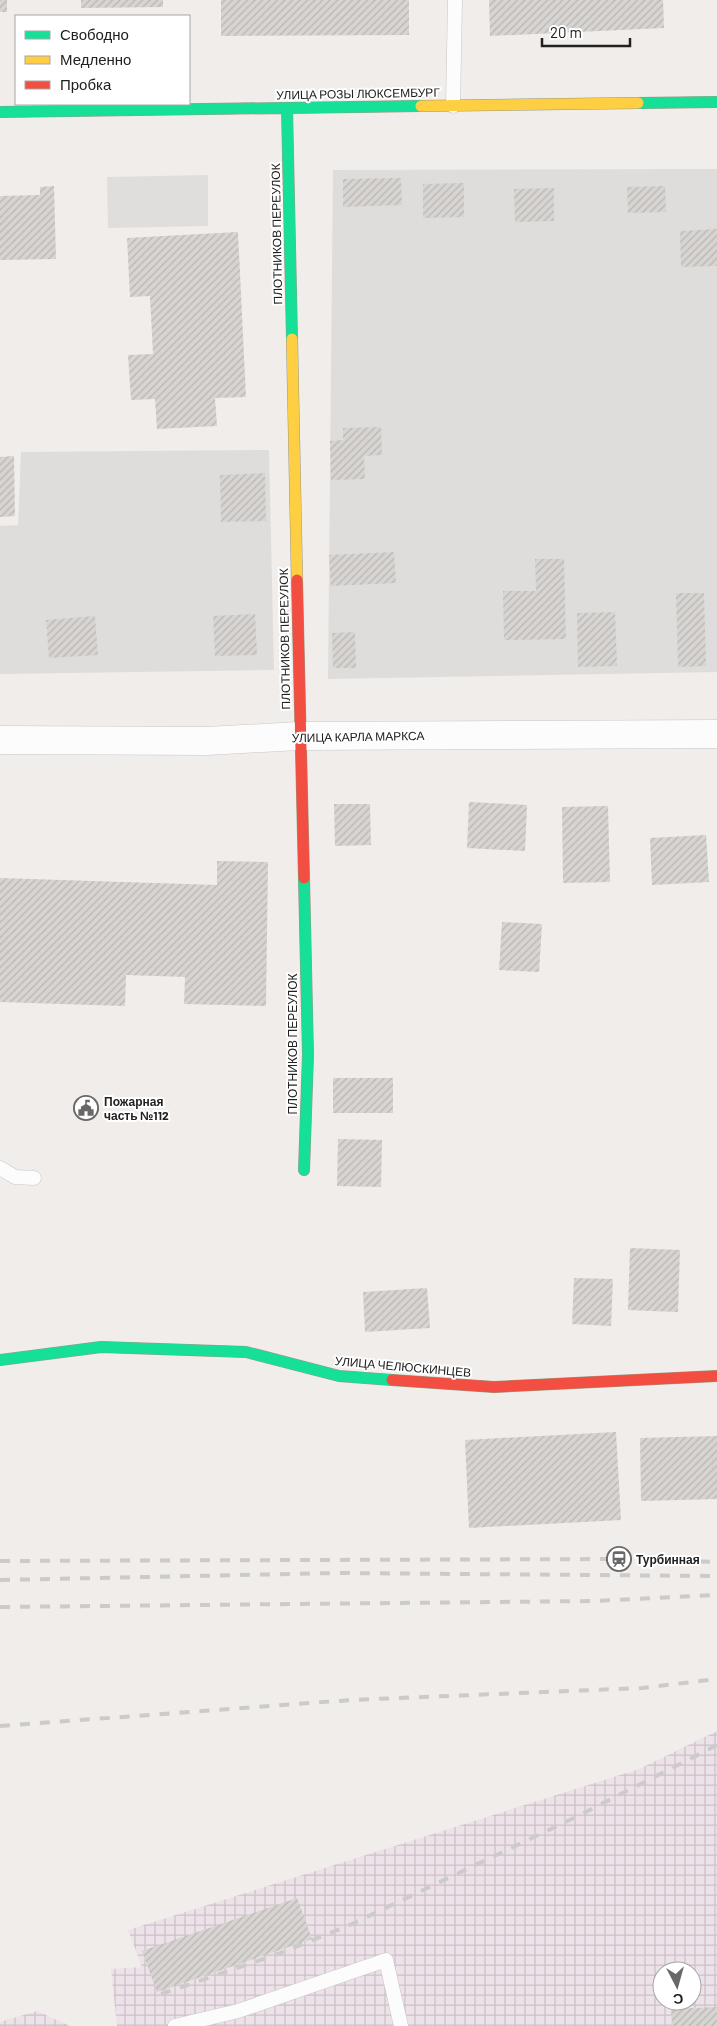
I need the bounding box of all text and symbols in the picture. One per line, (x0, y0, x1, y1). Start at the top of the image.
legend (15, 15, 190, 105)
scale bar (542, 15, 630, 47)
text: 20 m (550, 23, 582, 41)
text: Свободно (60, 25, 129, 43)
text: Медленно (60, 50, 131, 68)
text: Пробка (60, 75, 112, 93)
street label: УЛИЦА РОЗЫ ЛЮКСЕМБУРГ (276, 85, 440, 102)
street label: ПЛОТНИКОВ ПЕРЕУЛОК (268, 163, 284, 305)
street label: ПЛОТНИКОВ ПЕРЕУЛОК (276, 568, 292, 710)
street label: УЛИЦА КАРЛА МАРКСА (291, 728, 425, 745)
street label: ПЛОТНИКОВ ПЕРЕУЛОК (285, 973, 299, 1115)
place label: Пожарная часть №112 (104, 1094, 169, 1122)
public building icon: Пожарная часть №112 (73, 1095, 99, 1121)
street label: УЛИЦА ЧЕЛЮСКИНЦЕВ (334, 1353, 472, 1380)
station icon: Турбинная (606, 1546, 632, 1572)
place label: Турбинная (636, 1552, 700, 1567)
north arrow (652, 1961, 702, 2011)
text: С (672, 1990, 684, 2008)

